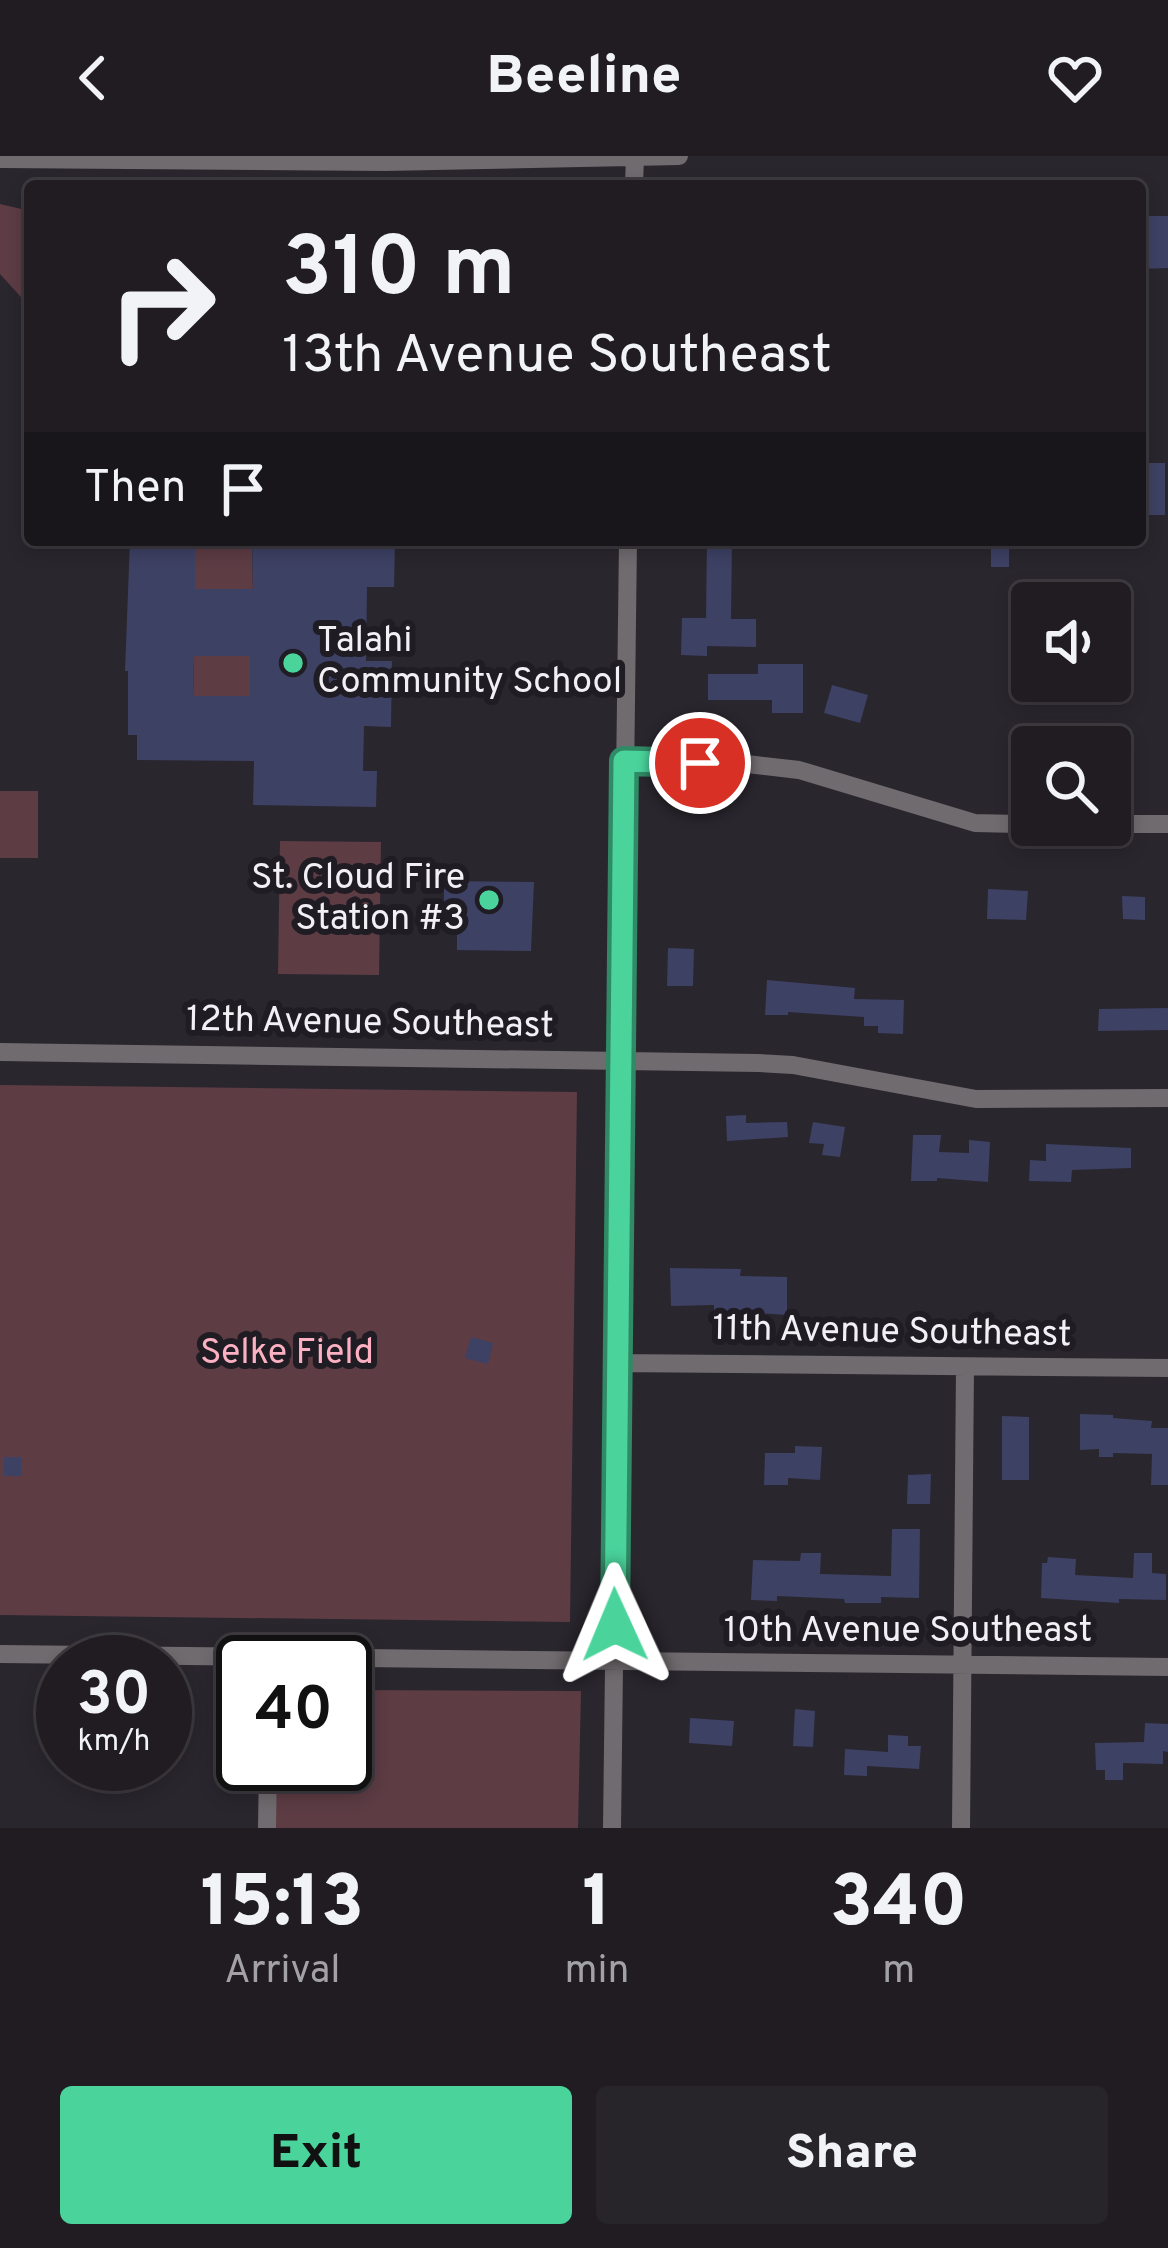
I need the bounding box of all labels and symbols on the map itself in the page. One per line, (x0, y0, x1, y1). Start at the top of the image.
place label: Talahi Community School (317, 619, 622, 706)
marker: Talahi Community School (280, 650, 306, 676)
pin (649, 712, 751, 814)
place label: St. Cloud Fire Station #3 (251, 856, 465, 943)
marker: St. Cloud Fire Station #3 (476, 887, 502, 913)
street label: 12th Avenue Southeast (186, 998, 554, 1050)
street label: 11th Avenue Southeast (712, 1307, 1072, 1359)
park label: Selke Field (200, 1331, 374, 1377)
position arrow (552, 1562, 678, 1688)
street label: 10th Avenue Southeast (724, 1609, 1092, 1655)
speed limit sign: 40 (216, 1635, 372, 1791)

